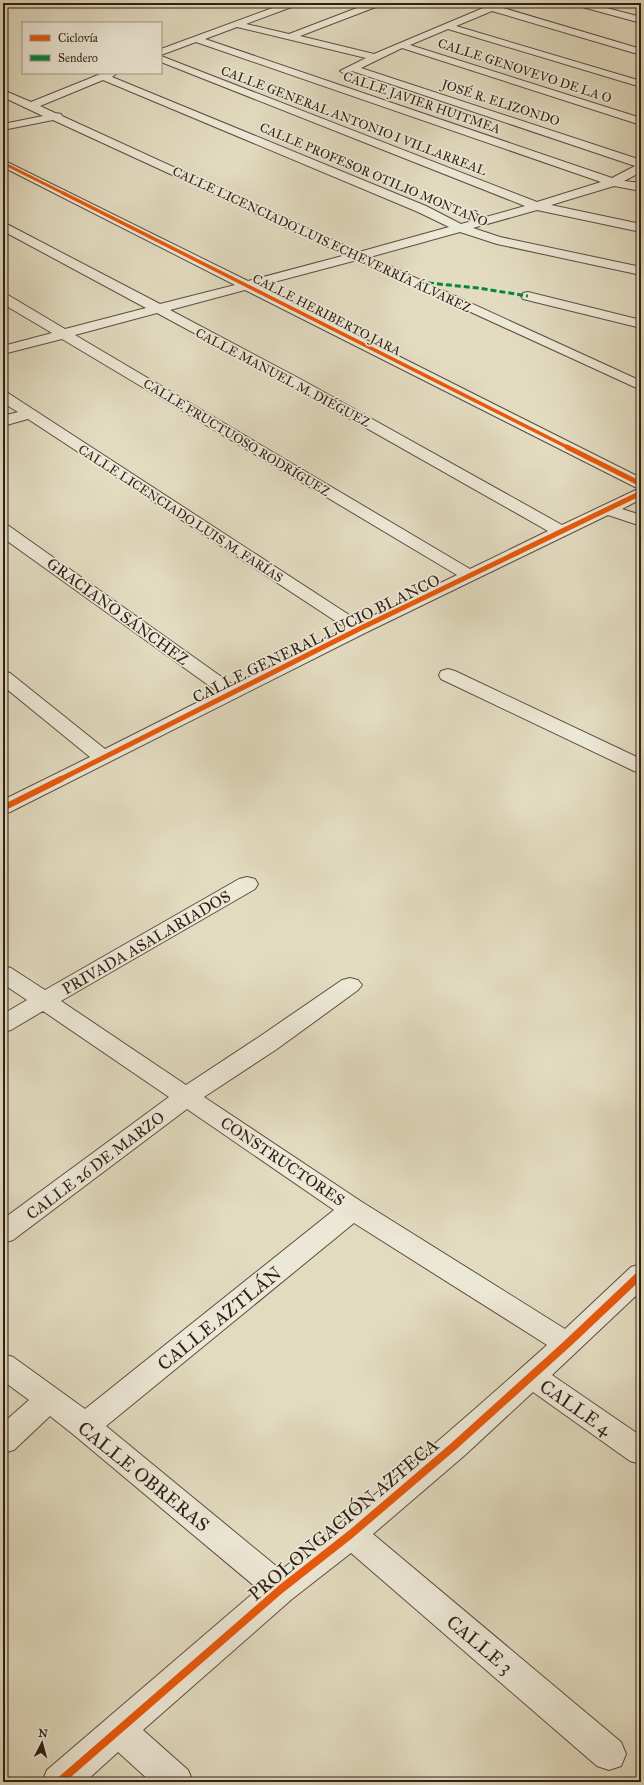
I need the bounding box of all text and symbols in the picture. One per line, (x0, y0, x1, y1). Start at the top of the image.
legend (22, 22, 162, 74)
text: Ciclovía (58, 31, 99, 45)
street label: CALLE GENOVEVO DE LA O (436, 35, 614, 107)
text: Sendero (58, 51, 98, 65)
street label: CALLE GENERAL ANTONIO I VILLARREAL (219, 63, 489, 179)
street label: CALLE JAVIER HUITMEA (341, 68, 503, 137)
street label: JOSÉ R. ELIZONDO (438, 75, 562, 130)
street label: CALLE PROFESOR OTILIO MONTAÑO (257, 119, 490, 230)
street label: CALLE LICENCIADO LUIS ECHEVERRÍA ÁLVAREZ (170, 162, 474, 316)
street label: CALLE HERIBERTO JARA (250, 270, 404, 359)
street label: CALLE MANUEL M. DIÉGUEZ (193, 324, 373, 431)
street label: CALLE FRUCTUOSO RODRÍGUEZ (140, 375, 333, 500)
street label: CALLE LICENCIADO LUIS M. FARÍAS (75, 441, 286, 586)
street label: GRACIANO SÁNCHEZ (43, 553, 193, 669)
street label: CALLE GENERAL LUCIO BLANCO (189, 570, 443, 707)
street label: PRIVADA ASALARIADOS (59, 886, 234, 999)
street label: CALLE 26 DE MARZO (23, 1107, 168, 1223)
street label: CONSTRUCTORES (217, 1113, 348, 1210)
street label: CALLE AZTLÁN (152, 1261, 286, 1375)
street label: CALLE 4 (535, 1374, 616, 1441)
street label: CALLE OBRERAS (73, 1416, 214, 1536)
street label: PROLONGACIÓN AZTECA (243, 1432, 443, 1606)
street label: CALLE 3 (442, 1610, 517, 1679)
north arrow (22, 1723, 62, 1763)
text: N (38, 1727, 49, 1741)

